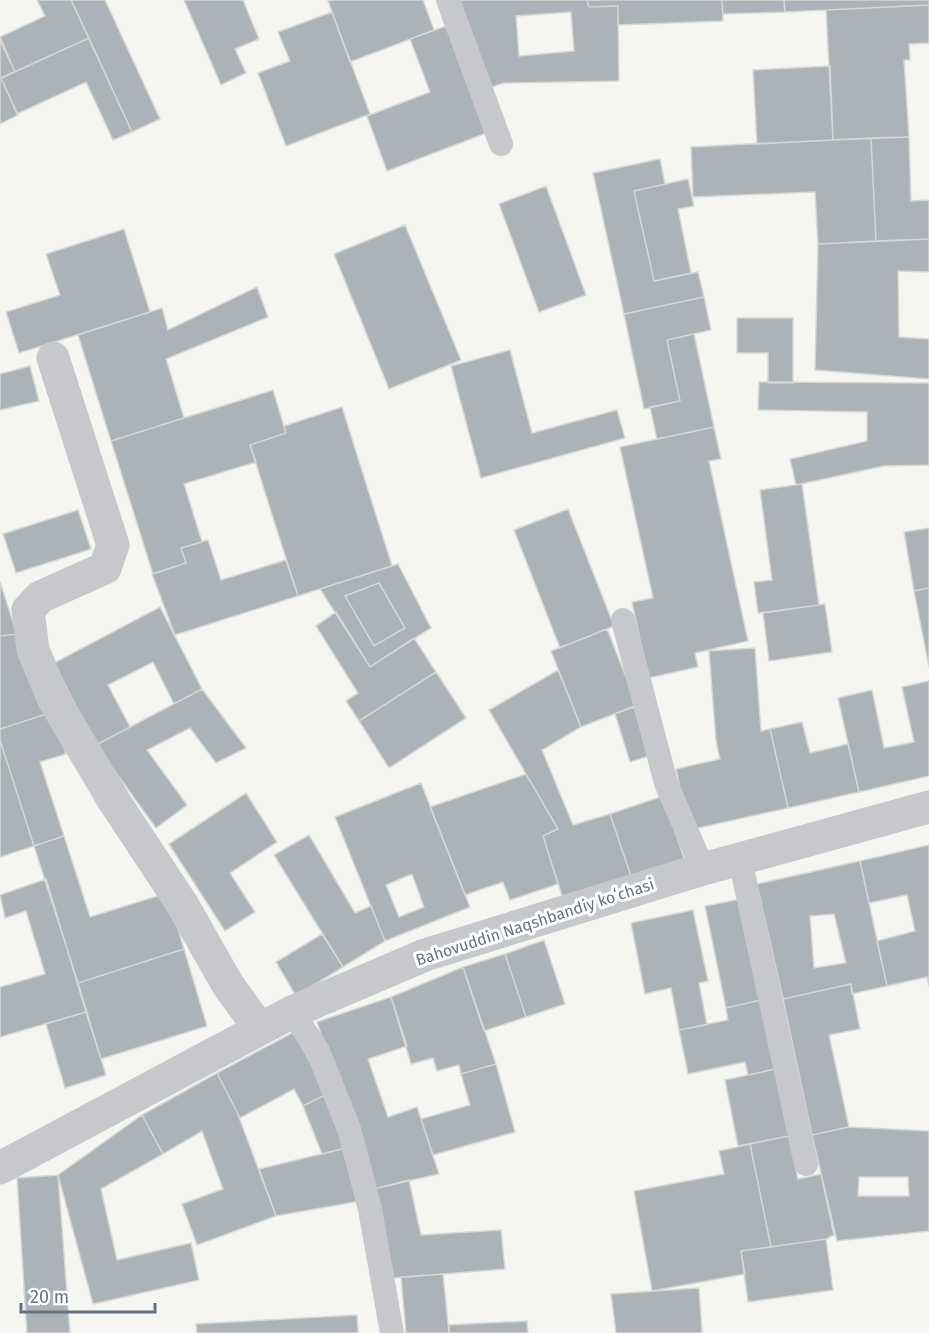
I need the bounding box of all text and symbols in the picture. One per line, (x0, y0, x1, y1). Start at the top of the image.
street label: Bahovuddin Naqshbandiy koʻchasi (413, 874, 657, 970)
scale bar (21, 1276, 154, 1314)
text: 20 m (30, 1286, 69, 1308)

